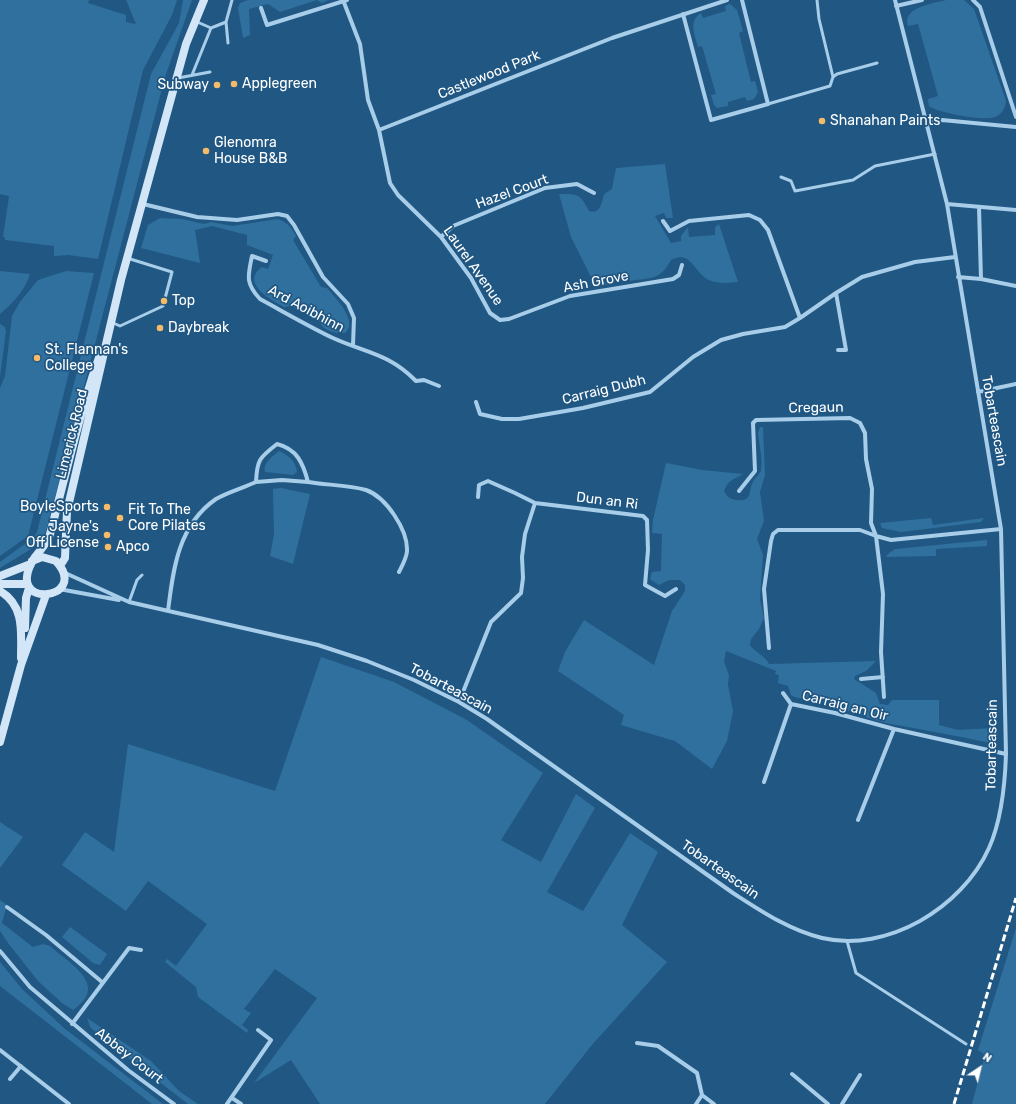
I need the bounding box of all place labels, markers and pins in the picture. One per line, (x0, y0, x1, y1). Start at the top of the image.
place label: Applegreen (242, 76, 317, 92)
place label: Subway (157, 77, 209, 93)
marker: Applegreen (229, 79, 239, 89)
marker: Subway (212, 80, 222, 90)
place label: Shanahan Paints (830, 113, 940, 129)
marker: Shanahan Paints (817, 116, 827, 126)
place label: Glenomra House B&B (214, 135, 287, 168)
marker: Glenomra House B&B (201, 146, 211, 156)
place label: Top (172, 293, 195, 309)
marker: Top (159, 296, 169, 306)
place label: Daybreak (168, 320, 229, 336)
marker: Daybreak (155, 323, 165, 333)
place label: St. Flannan's College (45, 342, 128, 374)
marker: St. Flannan's College (32, 353, 42, 363)
place label: BoyleSports (20, 499, 99, 515)
marker: BoyleSports (102, 502, 112, 512)
place label: Fit To The Core Pilates (128, 502, 206, 534)
marker: Fit To The Core Pilates (115, 513, 125, 523)
place label: Jayne's Off License (26, 519, 99, 552)
marker: Jayne's Off License (102, 530, 112, 540)
place label: Apco (116, 539, 149, 555)
marker: Apco (103, 542, 113, 552)

